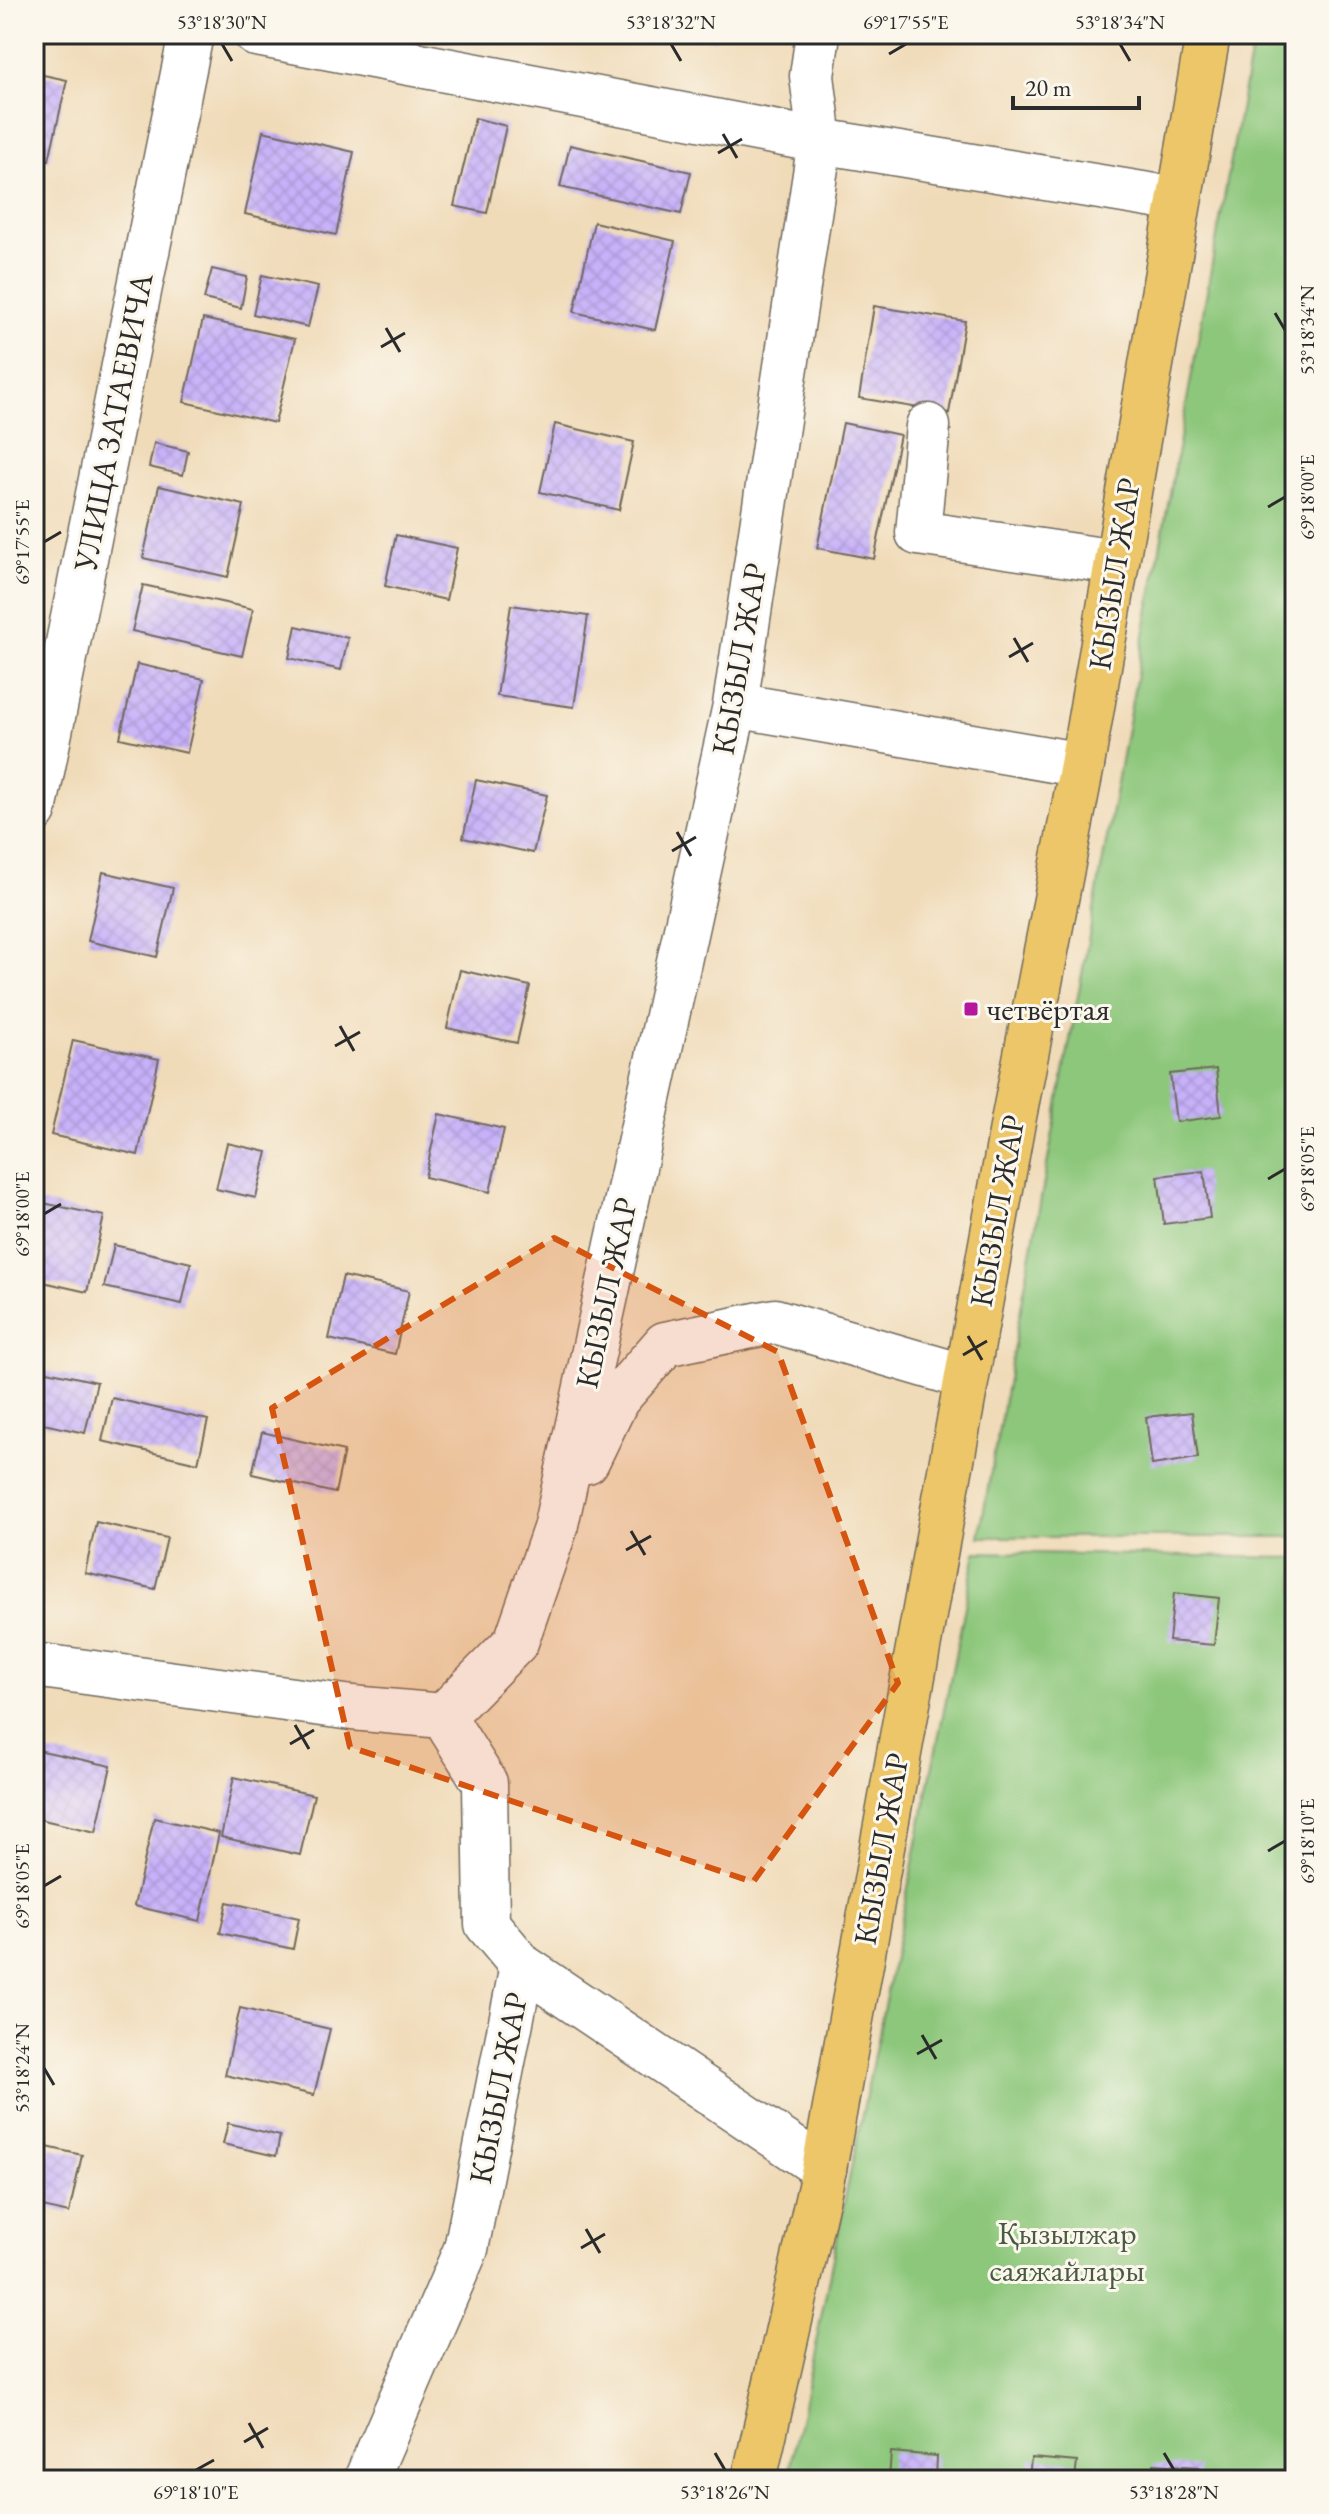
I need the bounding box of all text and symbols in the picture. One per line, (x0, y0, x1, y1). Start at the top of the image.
text: 53°18'30"N (177, 9, 267, 35)
text: 53°18'32"N (626, 9, 716, 35)
text: 69°17'55"E (863, 9, 949, 35)
text: 53°18'34"N (1075, 9, 1165, 35)
scale bar (1013, 60, 1139, 110)
text: 20 m (1025, 72, 1072, 103)
street label: УЛИЦА ЗАТАЕВИЧА (63, 269, 163, 576)
text: 53°18'34"N (1294, 285, 1320, 375)
text: 69°18'00"E (1294, 454, 1320, 540)
street label: КЫЗЫЛ ЖАР (1078, 475, 1150, 673)
text: 69°17'55"E (9, 499, 35, 585)
street label: КЫЗЫЛ ЖАР (701, 560, 777, 758)
place label: четвёртая (987, 988, 1110, 1030)
marker: четвёртая (962, 1000, 980, 1018)
street label: КЫЗЫЛ ЖАР (959, 1112, 1035, 1310)
text: 69°18'05"E (1294, 1126, 1320, 1212)
text: 69°18'00"E (9, 1171, 35, 1257)
street label: КЫЗЫЛ ЖАР (565, 1194, 647, 1392)
street label: КЫЗЫЛ ЖАР (843, 1750, 919, 1948)
text: 69°18'10"E (1294, 1798, 1320, 1884)
text: 69°18'05"E (9, 1843, 35, 1929)
street label: КЫЗЫЛ ЖАР (459, 1989, 537, 2187)
text: 53°18'24"N (9, 2023, 35, 2113)
park label: Қызылжар саяжайлары (989, 2212, 1145, 2291)
text: 69°18'10"E (153, 2479, 239, 2505)
text: 53°18'26"N (680, 2479, 770, 2505)
text: 53°18'28"N (1129, 2479, 1219, 2505)

